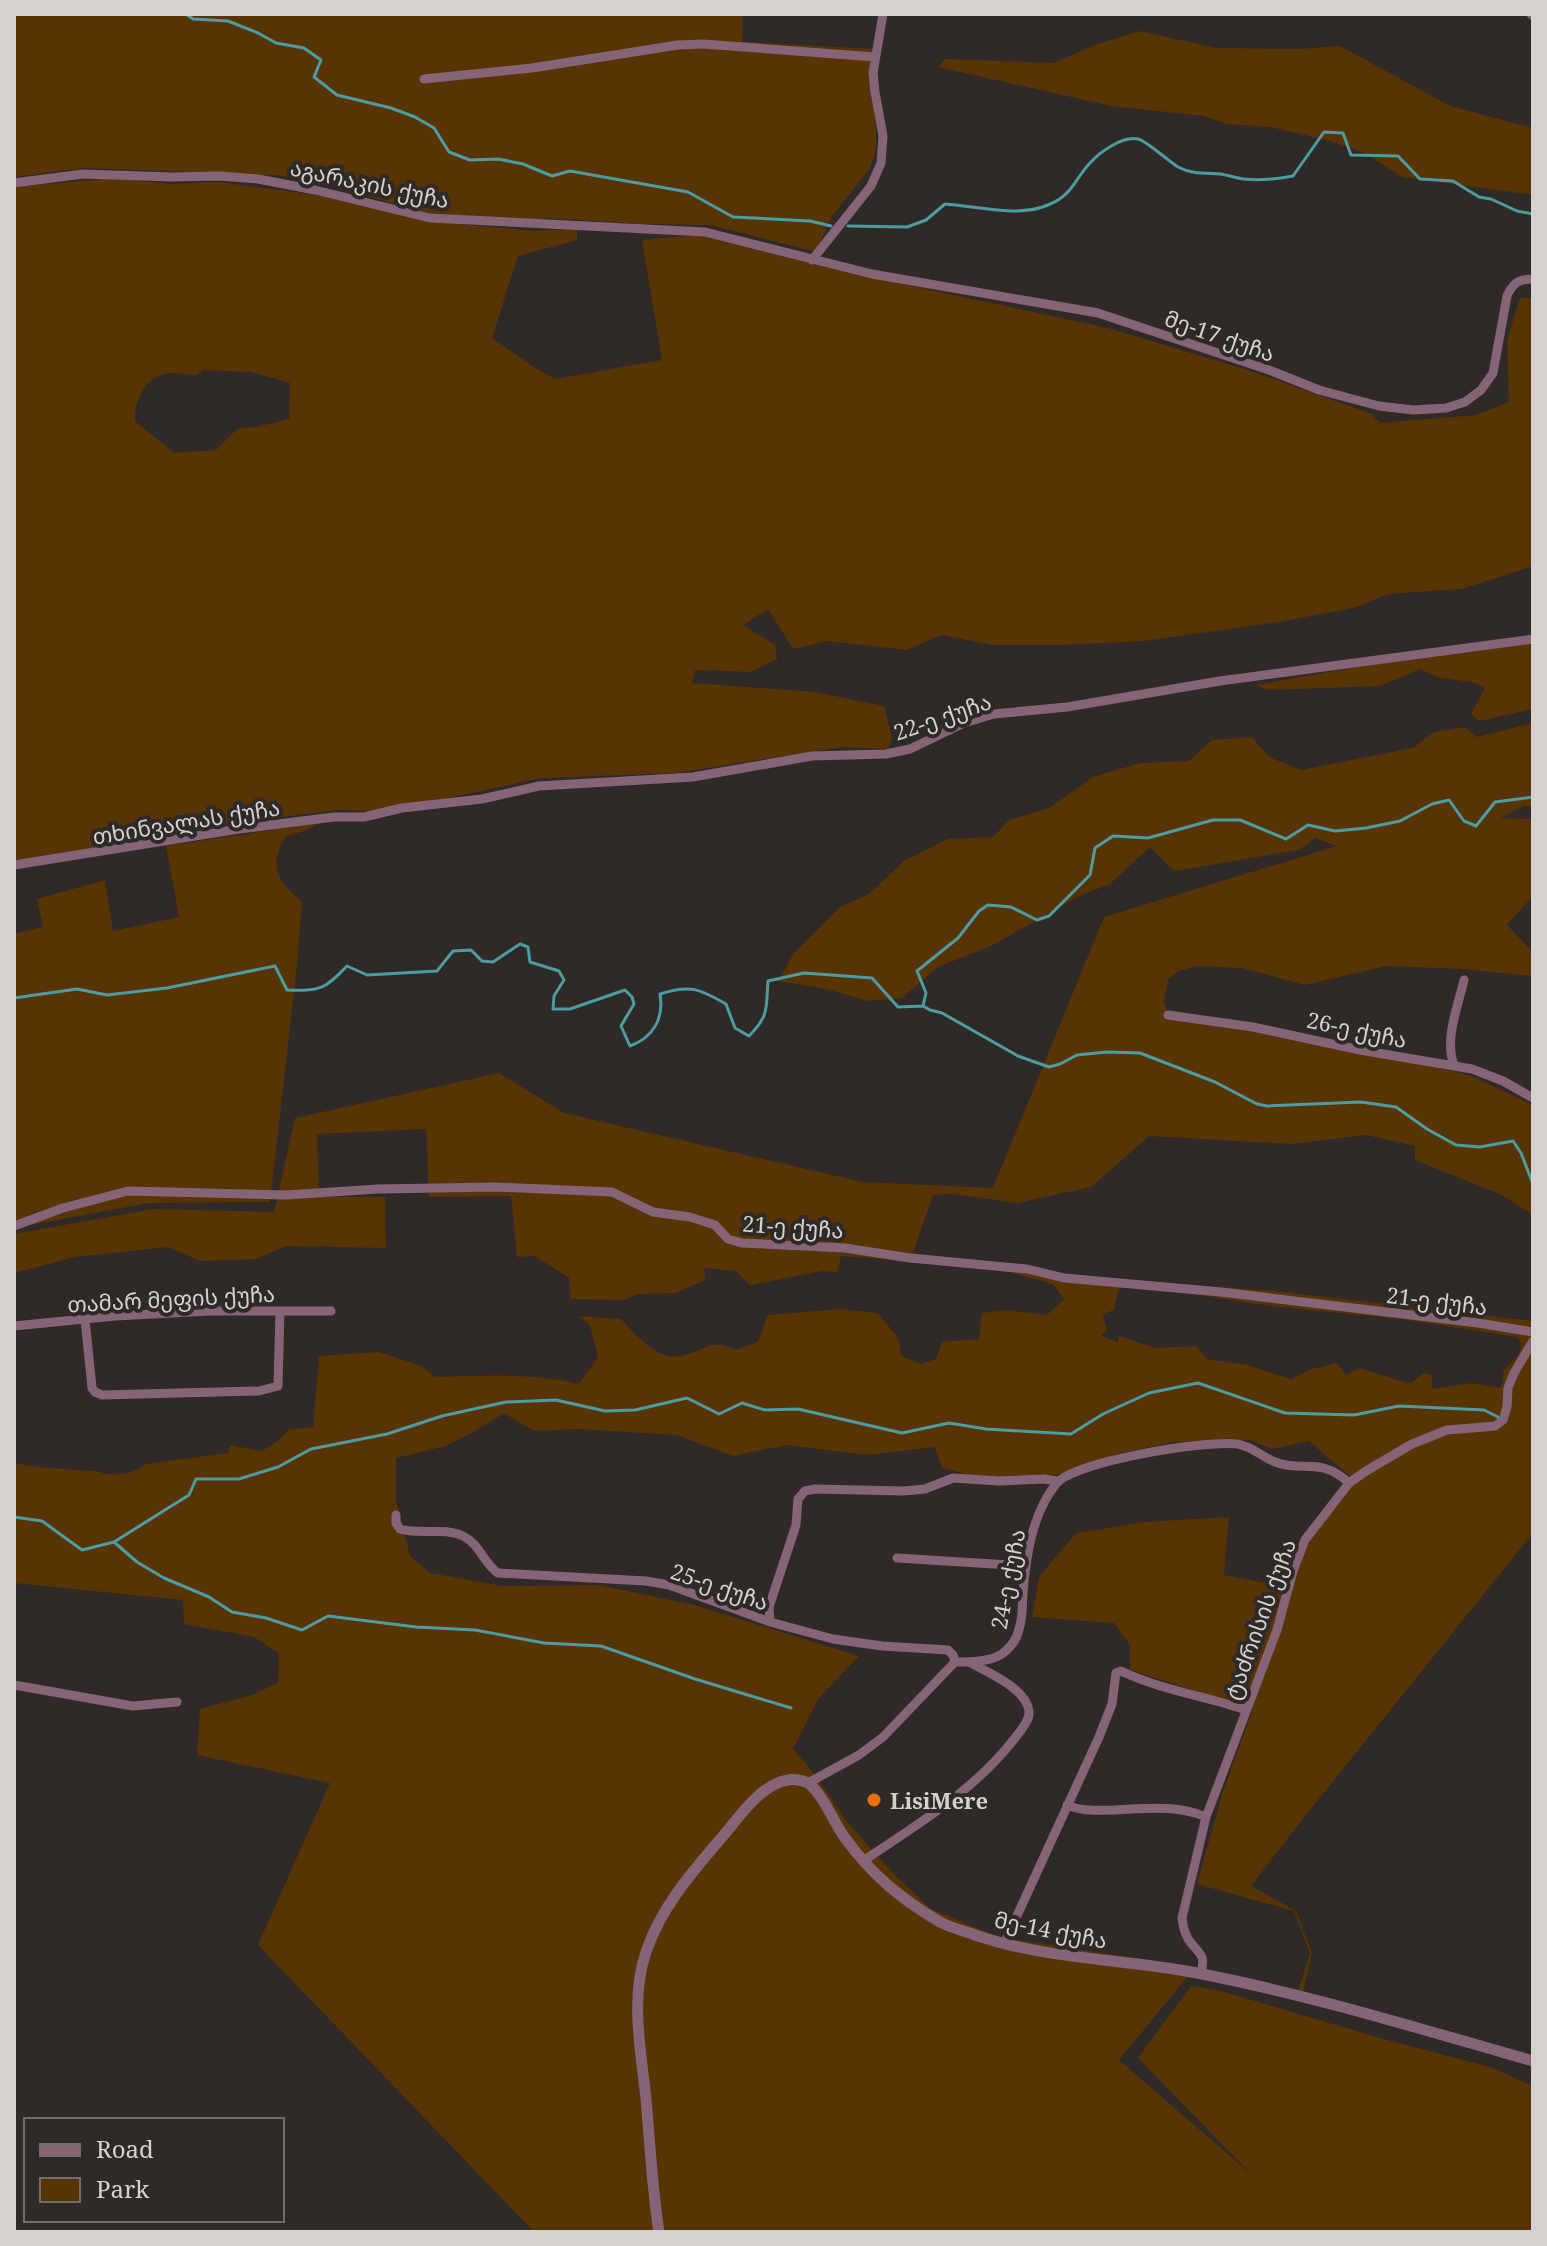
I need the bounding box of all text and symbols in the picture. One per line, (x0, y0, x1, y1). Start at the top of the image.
street label: აგარაკის ქუჩა (288, 152, 452, 214)
street label: მე-17 ქუჩა (1161, 302, 1279, 368)
street label: 22-ე ქუჩა (889, 685, 995, 747)
street label: თხინვალას ქუჩა (90, 791, 282, 851)
street label: 26-ე ქუჩა (1304, 1004, 1410, 1054)
street label: 21-ე ქუჩა (741, 1207, 845, 1245)
street label: თამარ მეფის ქუჩა (66, 1278, 276, 1318)
street label: 21-ე ქუჩა (1385, 1279, 1489, 1321)
street label: 24-ე ქუჩა (983, 1526, 1031, 1632)
street label: ტაძრისის ქუჩა (1216, 1535, 1302, 1703)
street label: 25-ე ქუჩა (667, 1555, 773, 1617)
place label: LisiMere (890, 1785, 988, 1815)
marker: LisiMere (865, 1791, 883, 1809)
street label: მე-14 ქუჩა (992, 1903, 1110, 1955)
legend (24, 2118, 284, 2222)
text: Road (96, 2132, 154, 2165)
text: Park (96, 2172, 150, 2205)

